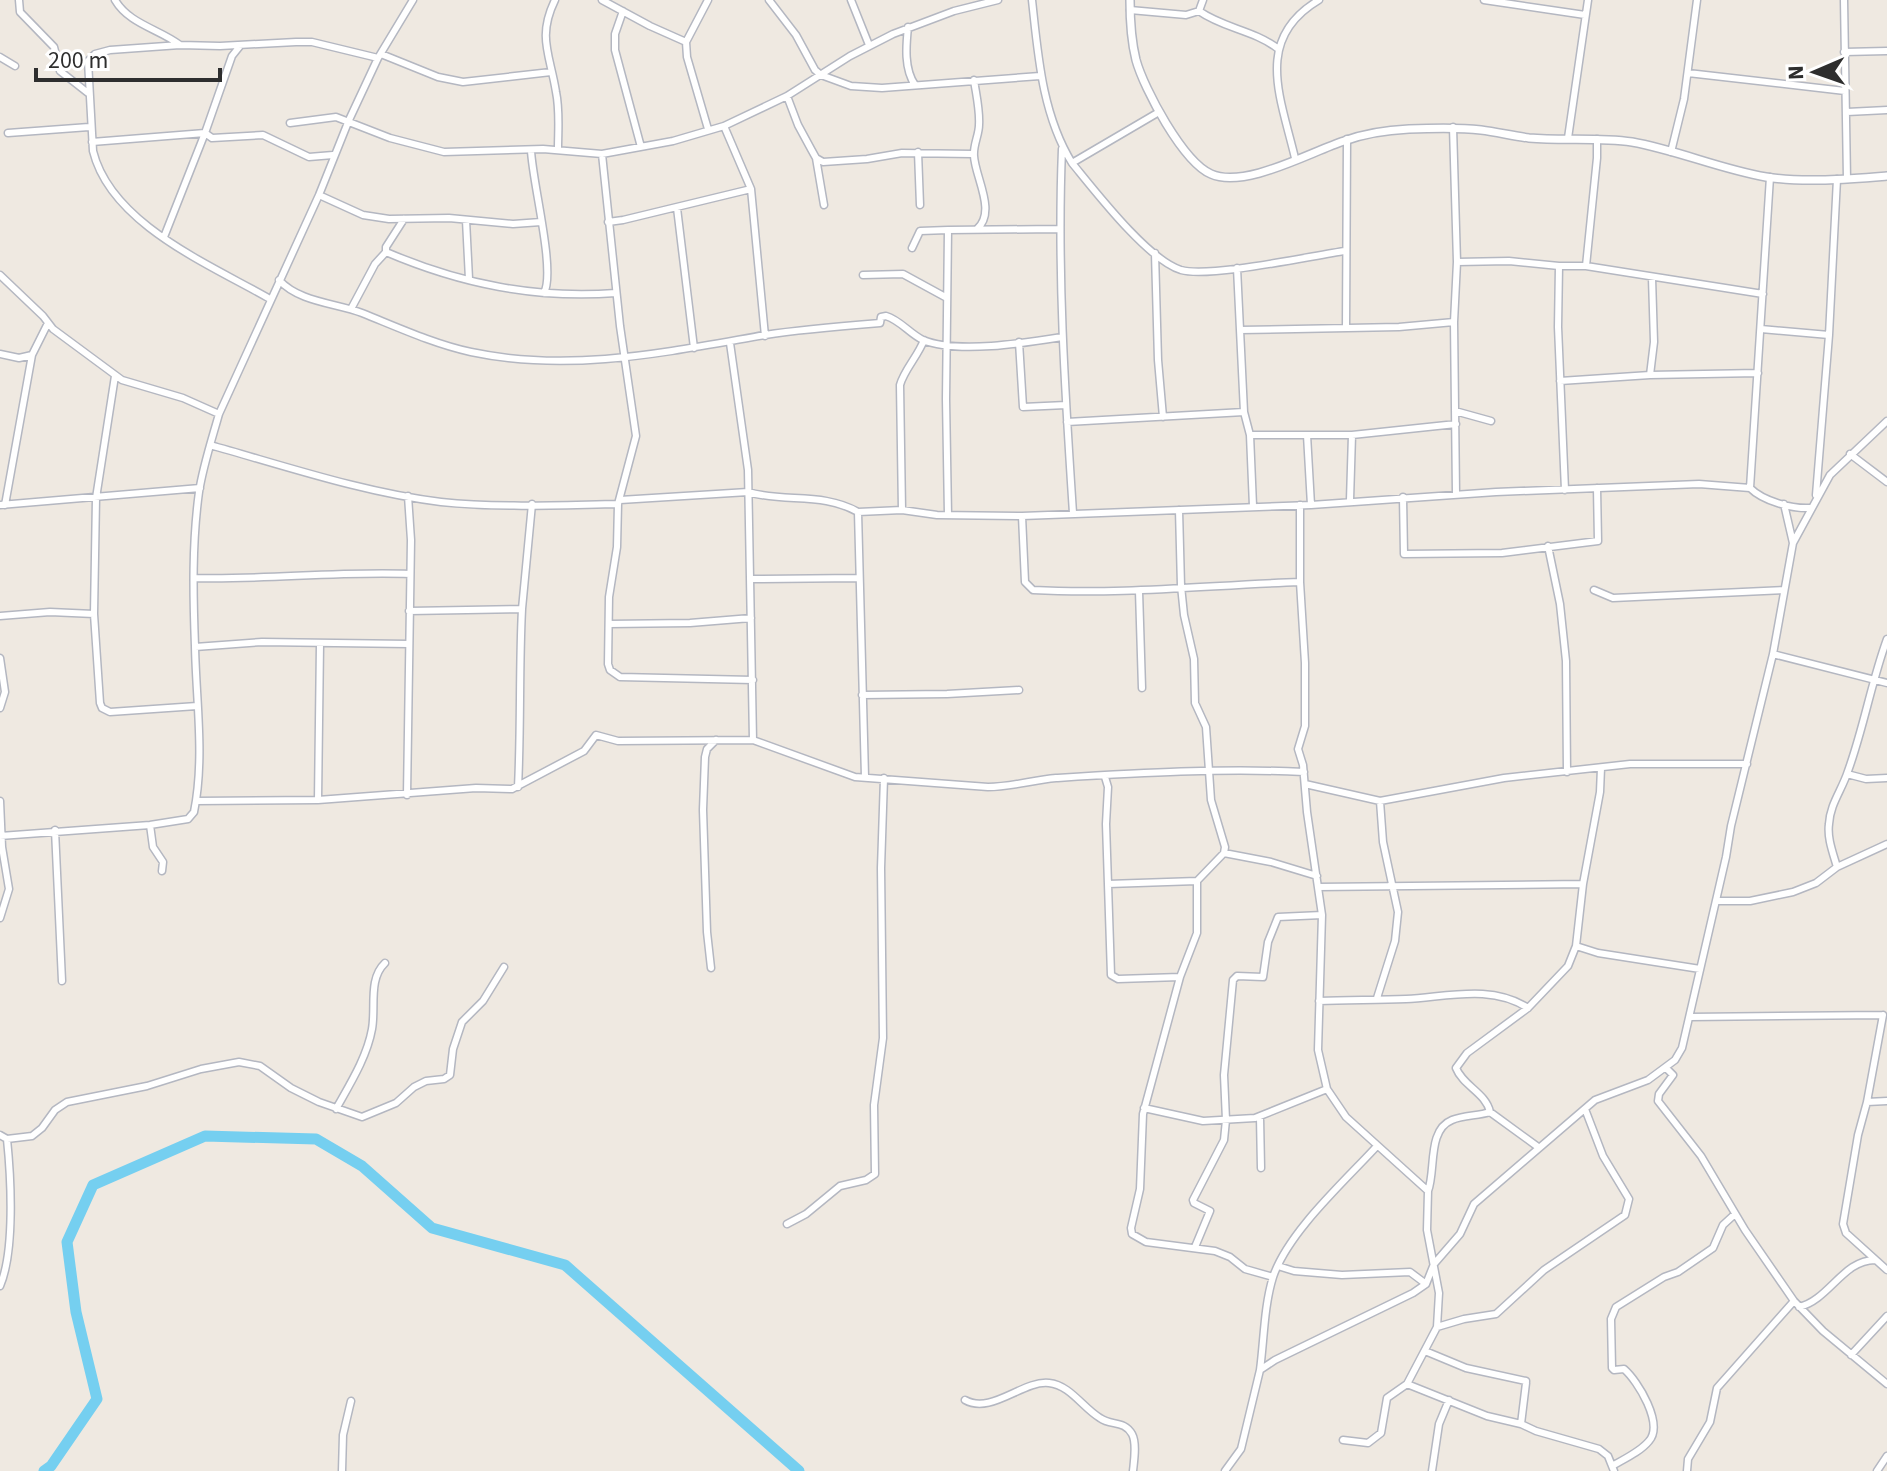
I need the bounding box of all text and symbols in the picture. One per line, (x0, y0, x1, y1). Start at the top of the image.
scale bar (36, 32, 220, 82)
north arrow (1775, 32, 1855, 112)
text: 200 m (48, 43, 108, 78)
text: N (1780, 65, 1812, 81)

